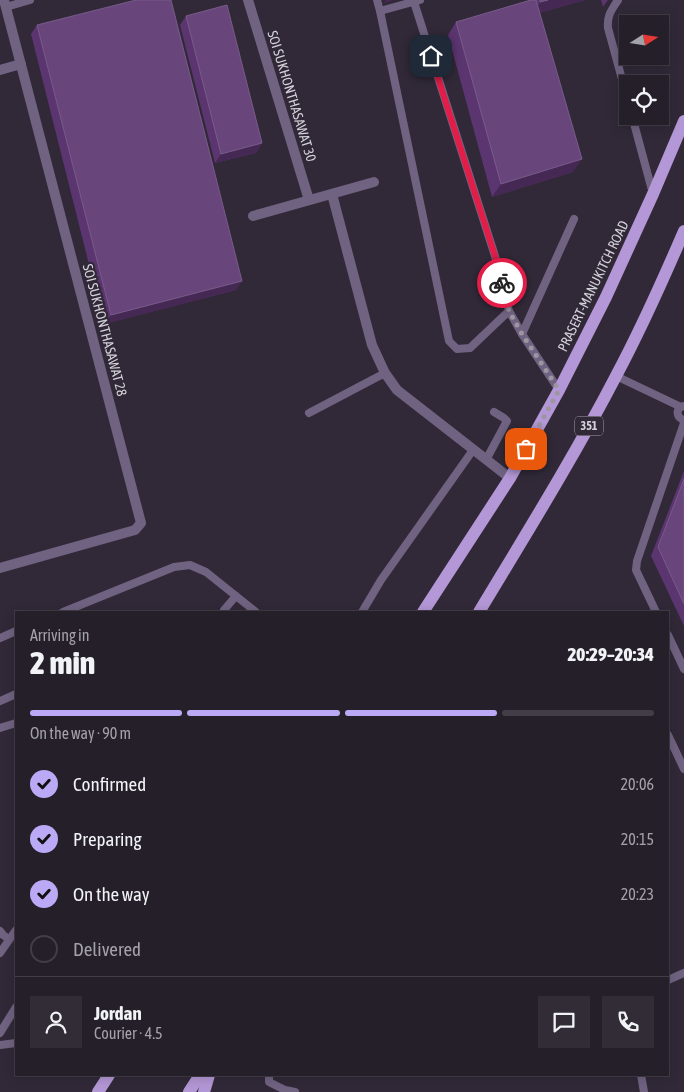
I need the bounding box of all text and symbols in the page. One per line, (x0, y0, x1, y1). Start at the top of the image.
north arrow (619, 15, 669, 65)
map controls (619, 15, 669, 125)
street label: SOI SUKHONTHASAWAT 30 (264, 29, 320, 164)
pin (410, 35, 452, 77)
icon: home (417, 42, 445, 70)
button: locate (619, 75, 669, 125)
street label: PRASERT-MANUKITCH ROAD (554, 218, 632, 354)
courier (477, 258, 527, 308)
street label: SOI SUKHONTHASAWAT 28 (80, 262, 130, 398)
icon: bike (488, 269, 516, 297)
road number: 351 (575, 416, 603, 436)
pin (505, 428, 547, 470)
icon: bag (512, 435, 540, 463)
text: Arriving in (30, 626, 90, 644)
text: 20:29–20:34 (567, 643, 654, 665)
text: 2 min (30, 644, 95, 681)
text: On the way · 90 m (30, 724, 131, 742)
icon: check (30, 770, 58, 798)
text: Confirmed (73, 773, 146, 795)
text: 20:06 (620, 775, 654, 793)
icon: check (30, 825, 58, 853)
text: Preparing (73, 828, 142, 850)
text: 20:15 (621, 830, 654, 848)
icon: check (30, 880, 58, 908)
text: On the way (73, 883, 150, 905)
text: 20:23 (621, 885, 654, 903)
text: Delivered (73, 938, 141, 960)
button: person (30, 996, 82, 1048)
button: chat (538, 996, 590, 1048)
button: phone (602, 996, 654, 1048)
text: Jordan (94, 1002, 142, 1024)
text: Courier · 4.5 (94, 1024, 163, 1042)

